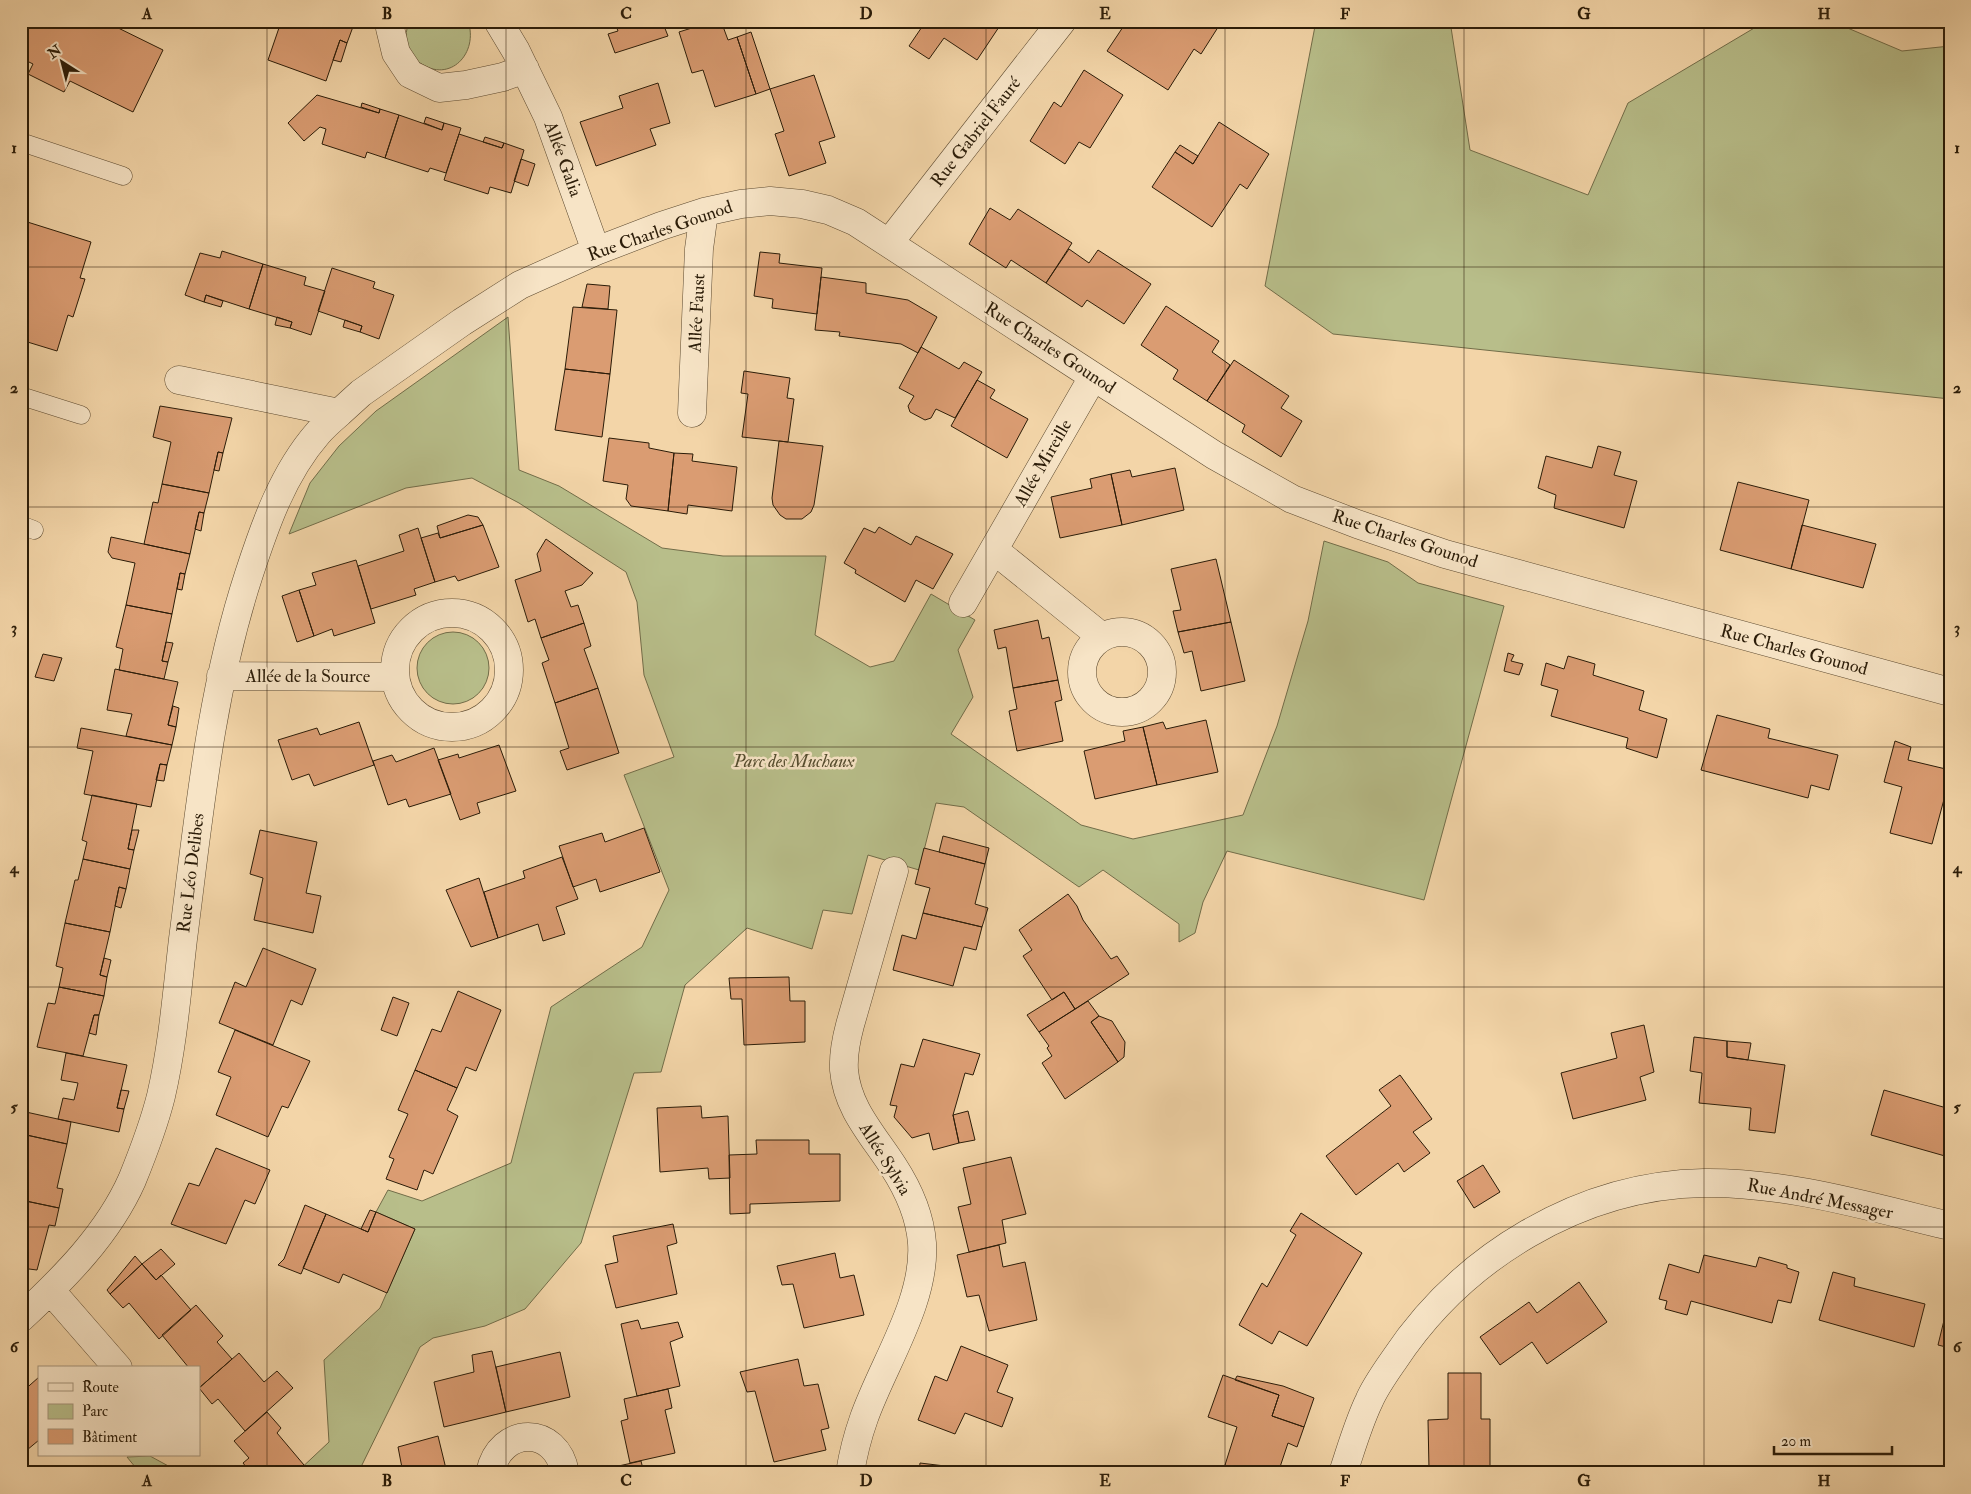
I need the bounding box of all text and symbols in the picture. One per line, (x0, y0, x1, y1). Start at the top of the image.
text: A (141, 4, 153, 24)
text: B (382, 4, 392, 24)
text: C (620, 4, 632, 24)
text: D (859, 4, 873, 24)
text: E (1099, 4, 1111, 24)
text: F (1340, 4, 1350, 24)
text: G (1577, 4, 1591, 24)
text: H (1817, 4, 1831, 24)
north arrow (38, 38, 88, 88)
text: N (44, 41, 65, 63)
street label: Rue Gabriel Fauré (926, 72, 1026, 192)
street label: Allée Galia (538, 117, 587, 200)
text: 1 (11, 138, 17, 158)
text: 1 (1954, 138, 1960, 158)
street label: Rue Charles Gounod (584, 195, 736, 267)
street label: Allée Faust (683, 273, 711, 354)
street label: Rue Charles Gounod (980, 297, 1120, 399)
text: 2 (10, 378, 18, 398)
text: 2 (1953, 378, 1961, 398)
street label: Allée Mireille (1008, 415, 1078, 512)
street label: Rue Charles Gounod (1329, 505, 1481, 573)
text: 3 (11, 618, 17, 638)
text: 3 (1954, 618, 1960, 638)
street label: Rue Charles Gounod (1718, 619, 1870, 681)
street label: Allée de la Source (245, 665, 371, 688)
park label: Parc des Muchaux (732, 750, 855, 773)
street label: Rue Léo Delibes (172, 812, 210, 934)
text: 4 (9, 858, 20, 878)
text: 4 (1952, 858, 1963, 878)
text: 5 (10, 1097, 18, 1117)
text: 5 (1953, 1097, 1961, 1117)
street label: Allée Sylvia (853, 1117, 917, 1200)
street label: Rue André Messager (1745, 1174, 1895, 1224)
text: 6 (10, 1337, 20, 1357)
text: 6 (1953, 1337, 1963, 1357)
legend (38, 1366, 200, 1456)
text: Route (82, 1378, 119, 1397)
text: Parc (82, 1402, 108, 1421)
scale bar (1774, 1424, 1891, 1456)
text: Bâtiment (82, 1428, 137, 1447)
text: 20 m (1781, 1432, 1811, 1451)
text: A (141, 1471, 153, 1491)
text: B (382, 1471, 392, 1491)
text: C (620, 1471, 632, 1491)
text: D (859, 1471, 873, 1491)
text: E (1099, 1471, 1111, 1491)
text: F (1340, 1471, 1350, 1491)
text: G (1577, 1471, 1591, 1491)
text: H (1817, 1471, 1831, 1491)

